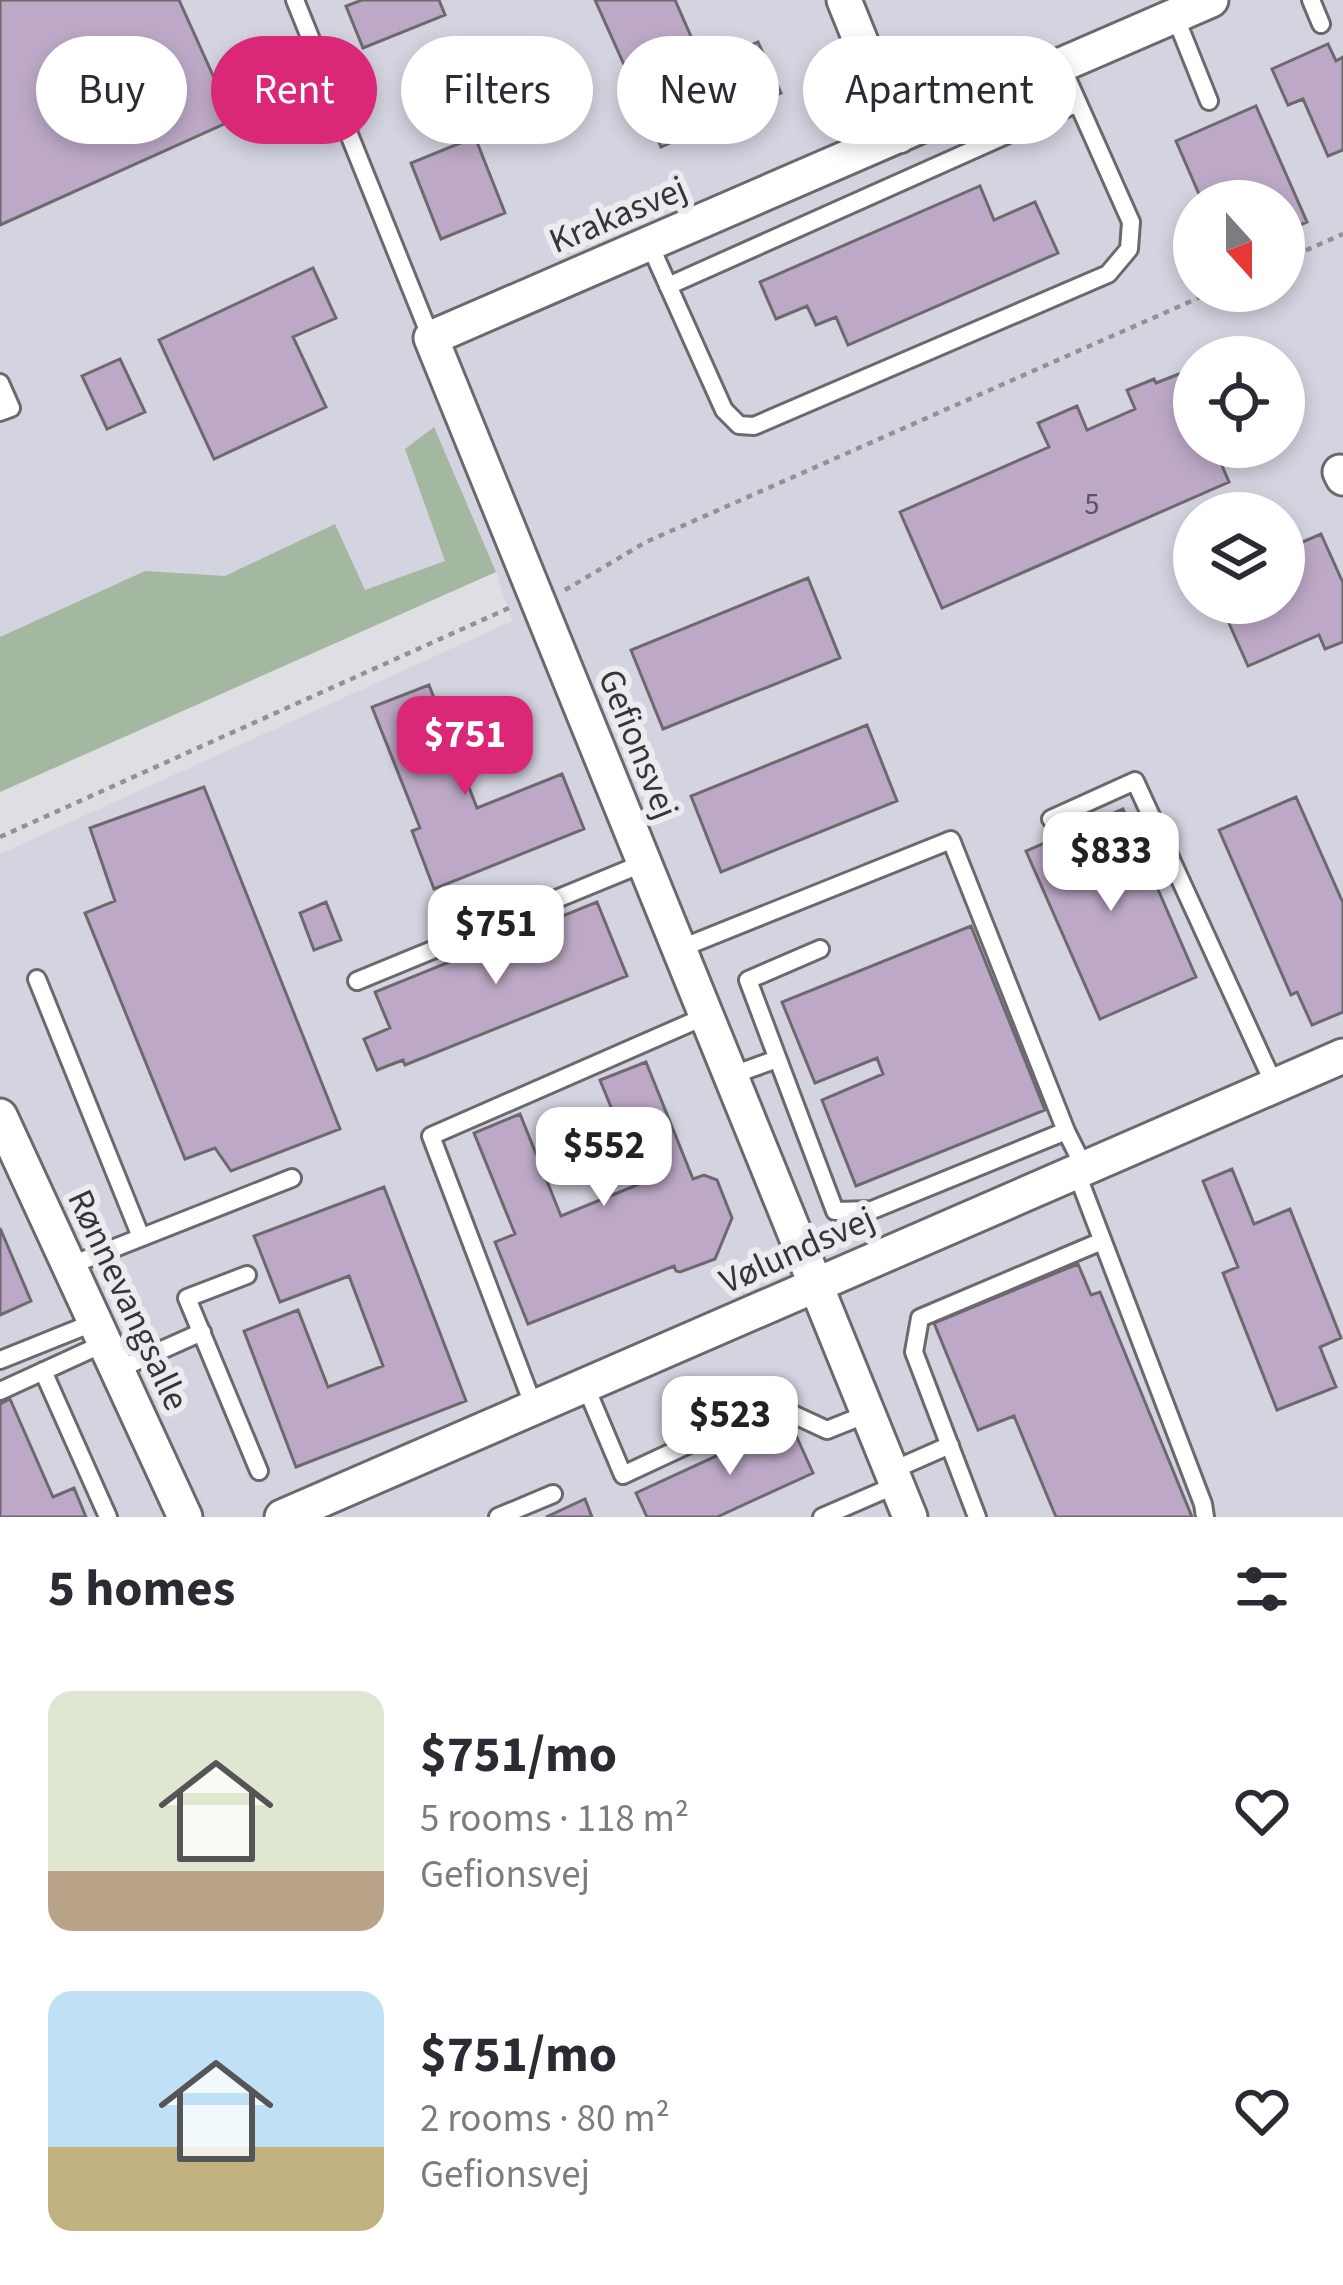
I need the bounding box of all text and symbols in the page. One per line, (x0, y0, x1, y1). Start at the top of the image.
chip: Buy (36, 36, 187, 144)
chip: Rent (211, 36, 377, 144)
chip: Filters (401, 36, 593, 144)
chip: New (617, 36, 779, 144)
chip: Apartment (803, 36, 1076, 144)
street label: Krakasvej (541, 163, 695, 267)
north arrow (1173, 180, 1305, 312)
map controls (1173, 180, 1305, 624)
button: locate (1173, 336, 1305, 468)
house number: 5 (1085, 483, 1099, 526)
button: layers (1173, 492, 1305, 624)
street label: Gefionsvej (585, 662, 691, 826)
pin: $751 (394, 696, 536, 798)
text: $751 (424, 707, 506, 763)
pin: $833 (1040, 812, 1182, 914)
text: $833 (1070, 823, 1152, 879)
pin: $751 (425, 885, 567, 987)
text: $751 (455, 896, 537, 952)
pin: $552 (533, 1107, 675, 1209)
text: $552 (563, 1118, 645, 1174)
street label: Rønnevangsalle (54, 1181, 202, 1419)
street label: Vølundsvej (712, 1193, 882, 1307)
pin: $523 (659, 1376, 801, 1478)
text: $523 (689, 1387, 771, 1443)
text: 5 homes (48, 1553, 235, 1625)
icon: filters (1229, 1556, 1295, 1622)
text: $751/mo (420, 1719, 617, 1791)
icon: home (144, 1739, 288, 1883)
icon: heart (1229, 1778, 1295, 1844)
text: 5 rooms · 118 m² (420, 1791, 689, 1847)
text: Gefionsvej (420, 1847, 590, 1903)
text: $751/mo (420, 2019, 617, 2091)
icon: home (144, 2039, 288, 2183)
icon: heart (1229, 2078, 1295, 2144)
text: 2 rooms · 80 m² (420, 2091, 670, 2147)
text: Gefionsvej (420, 2147, 590, 2203)

